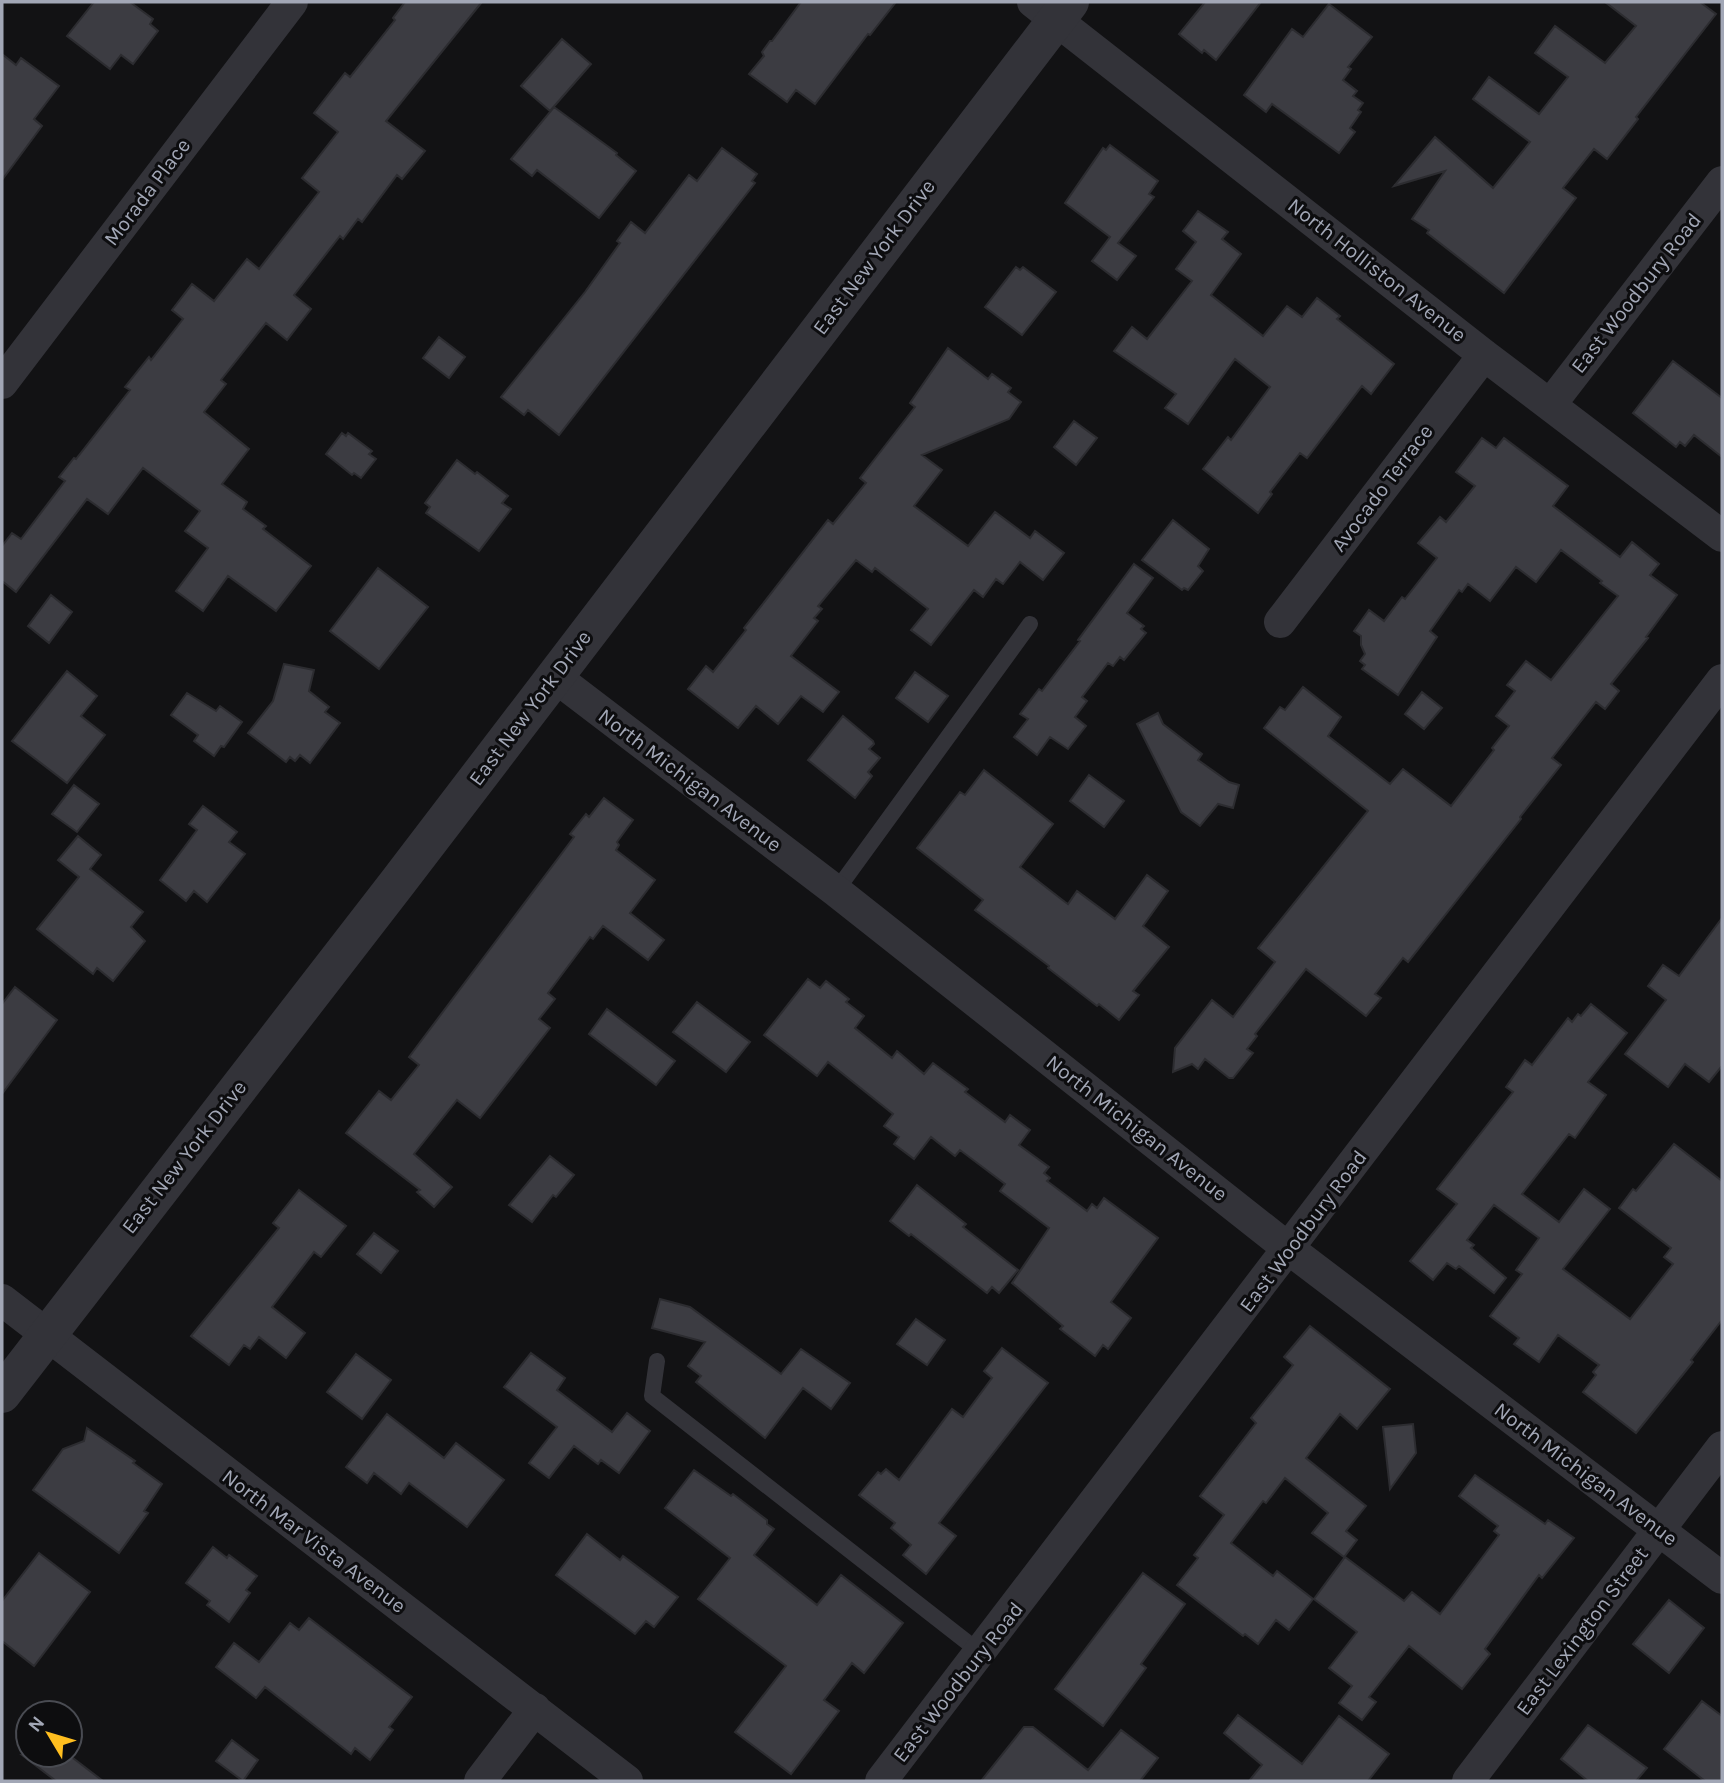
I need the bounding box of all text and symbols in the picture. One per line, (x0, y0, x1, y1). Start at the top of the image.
street label: Morada Place (99, 134, 195, 250)
street label: East New York Drive (808, 175, 940, 339)
street label: North Holliston Avenue (1283, 193, 1471, 347)
street label: East Woodbury Road (1566, 208, 1706, 378)
street label: Avocado Terrace (1326, 420, 1438, 556)
street label: East New York Drive (464, 626, 596, 790)
street label: North Michigan Avenue (594, 703, 786, 857)
street label: North Michigan Avenue (1042, 1050, 1232, 1206)
street label: East New York Drive (117, 1076, 251, 1238)
street label: East Woodbury Road (1234, 1145, 1372, 1317)
street label: North Michigan Avenue (1490, 1397, 1682, 1551)
street label: North Mar Vista Avenue (217, 1464, 411, 1618)
street label: East Lexington Street (1511, 1542, 1653, 1720)
street label: East Woodbury Road (888, 1597, 1028, 1767)
north arrow (14, 1699, 84, 1769)
text: N (24, 1712, 49, 1736)

